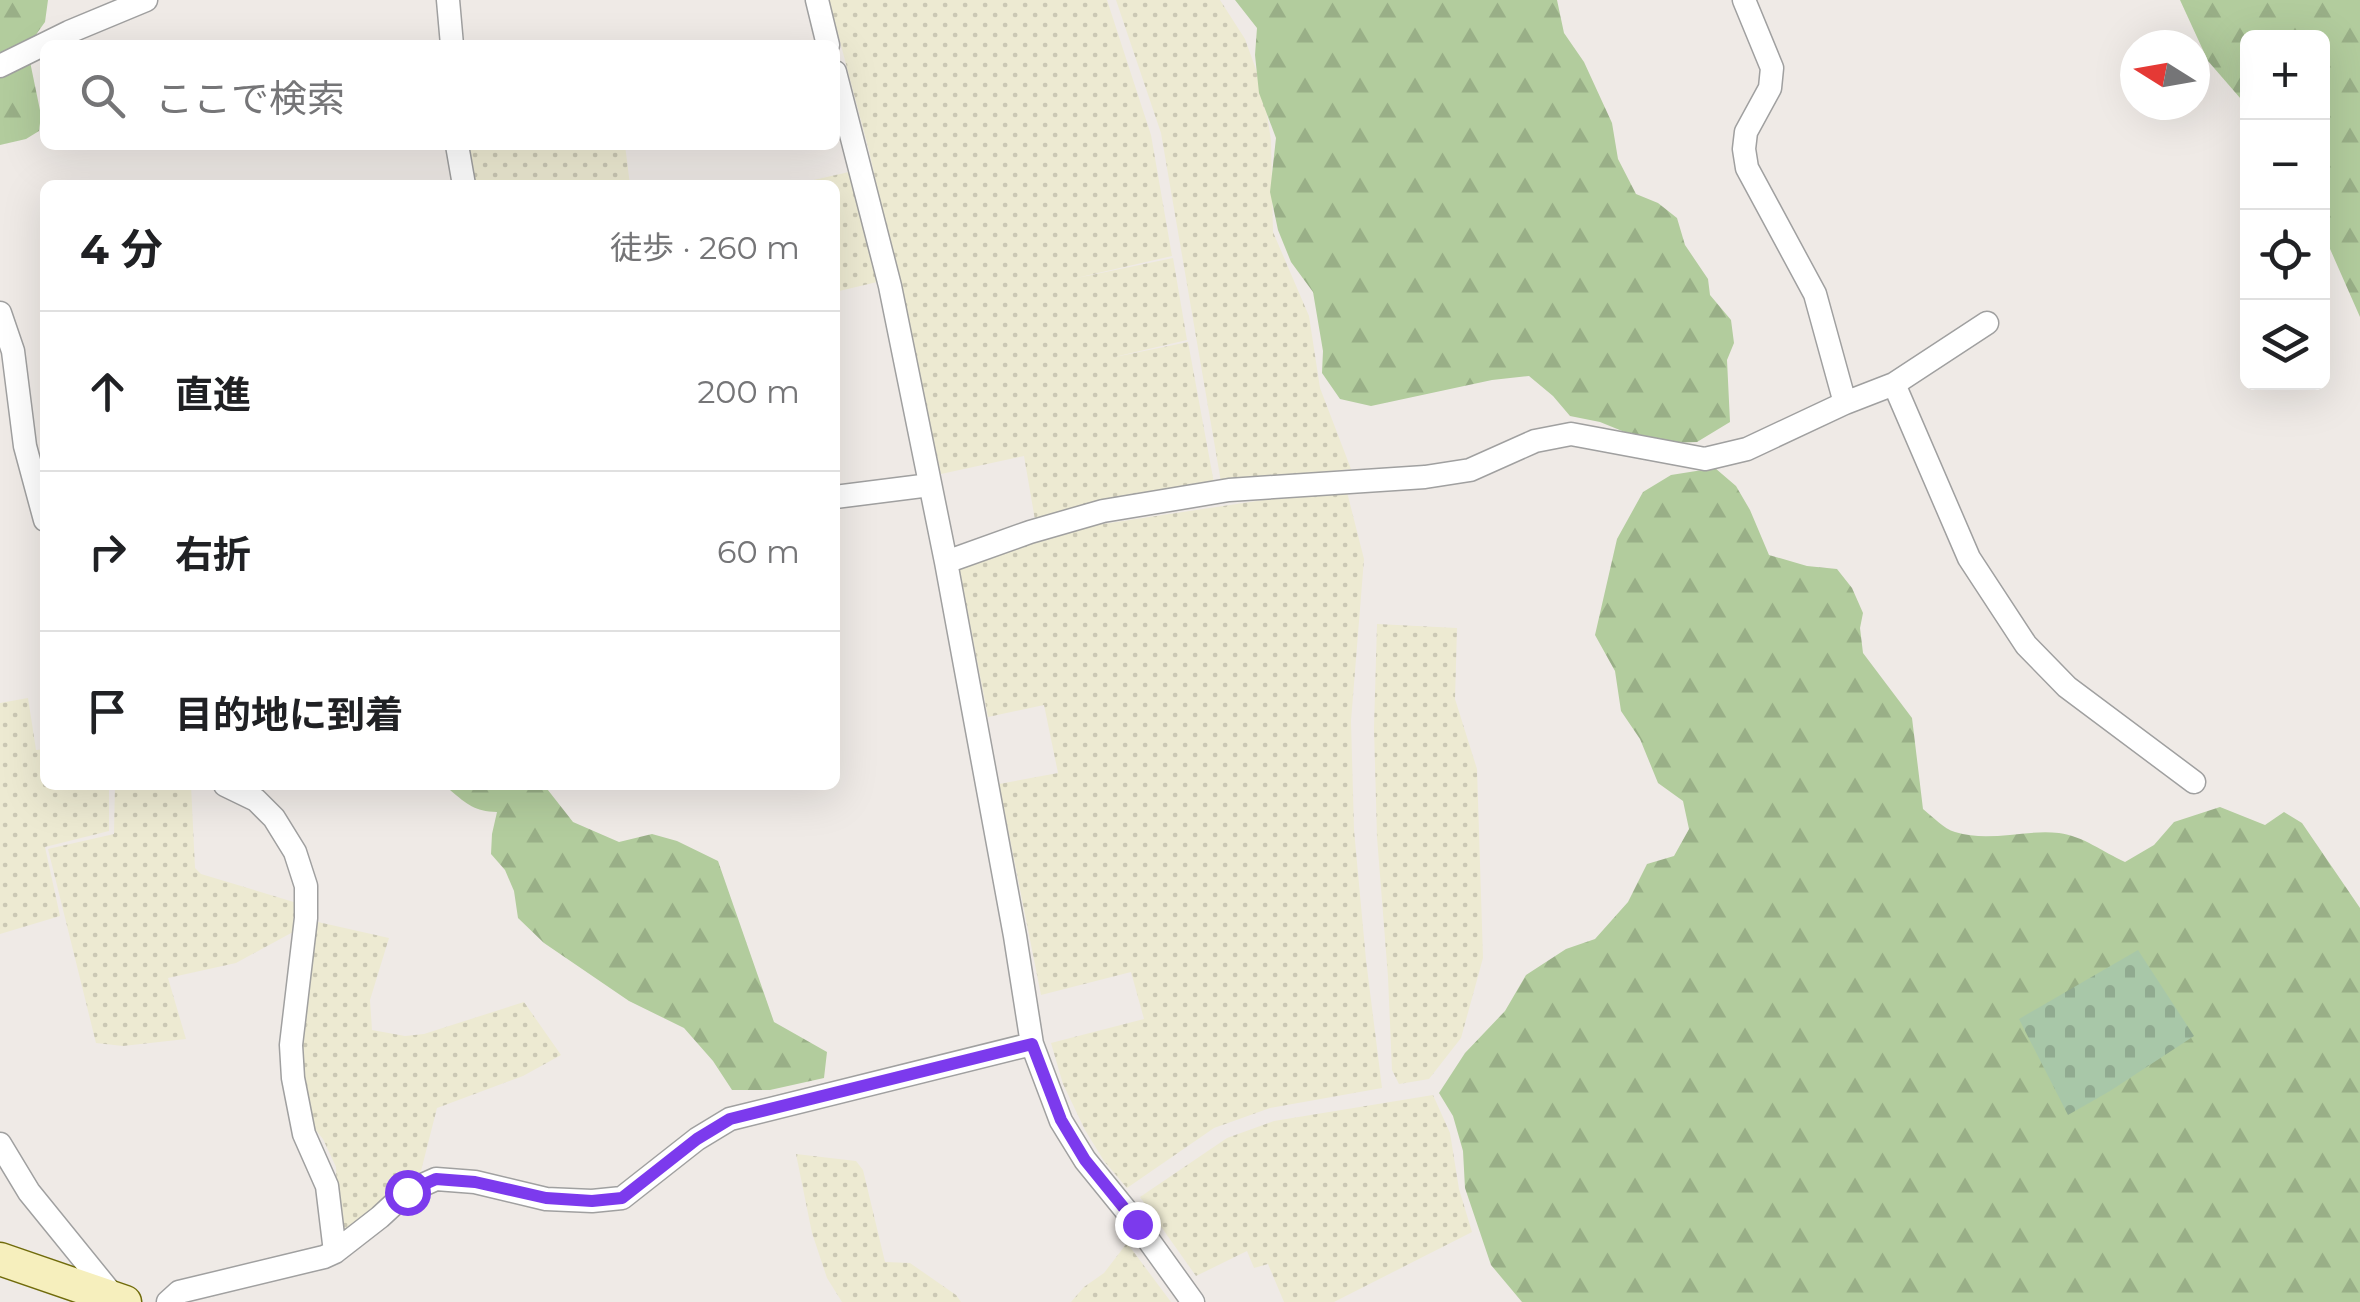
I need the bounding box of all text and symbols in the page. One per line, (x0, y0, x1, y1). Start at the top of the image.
north arrow (2120, 30, 2210, 120)
map controls (2240, 30, 2330, 390)
button: + (2240, 30, 2330, 120)
search box (40, 40, 840, 150)
icon: search (75, 68, 130, 123)
text: ここで検索 (155, 75, 345, 122)
button: − (2240, 120, 2330, 210)
button: locate (2240, 210, 2330, 300)
text: 4 分 (80, 223, 163, 275)
text: 徒歩 · 260 m (610, 228, 800, 267)
button: layers (2240, 300, 2330, 390)
icon: ahead (80, 364, 135, 419)
text: 直進 (175, 371, 251, 418)
text: 200 m (697, 372, 800, 411)
icon: right (80, 524, 135, 579)
text: 右折 (175, 531, 251, 578)
text: 60 m (717, 532, 800, 571)
icon: arrive (80, 684, 135, 739)
text: 目的地に到着 (175, 691, 403, 738)
route start (385, 1170, 431, 1216)
route end (1115, 1202, 1161, 1248)

